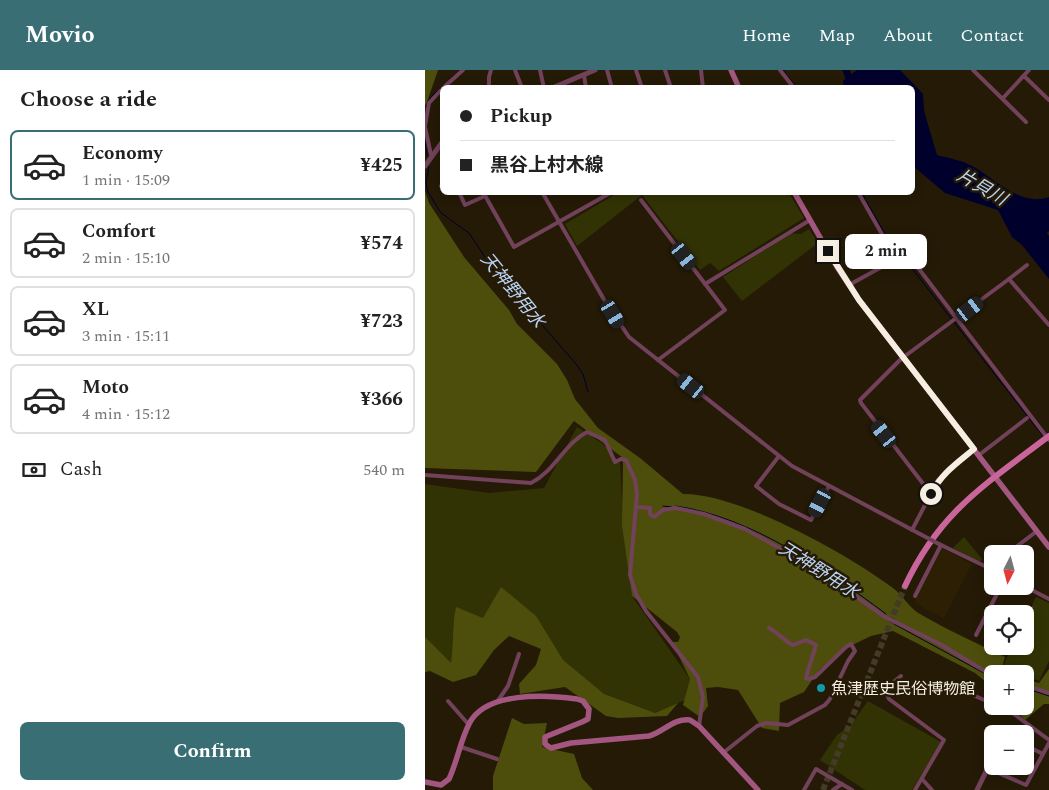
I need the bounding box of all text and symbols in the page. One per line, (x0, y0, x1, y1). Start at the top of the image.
text: Movio (25, 17, 95, 53)
text: Home (742, 22, 791, 49)
text: Map (819, 22, 855, 49)
text: About (883, 22, 933, 49)
text: Contact (961, 22, 1024, 49)
text: Choose a ride (20, 83, 157, 116)
text: Pickup (490, 102, 552, 131)
text: Economy (82, 139, 163, 168)
icon: car (22, 143, 67, 188)
text: ¥425 (360, 151, 403, 180)
text: 黒谷上村木線 (490, 151, 604, 180)
water label: 片貝川 (952, 162, 1014, 214)
text: 1 min · 15:09 (82, 168, 170, 192)
text: Comfort (82, 217, 156, 246)
icon: car (22, 221, 67, 266)
text: ¥574 (360, 229, 403, 258)
callout: 2 min (845, 234, 928, 268)
text: 2 min (865, 239, 907, 263)
car (668, 240, 699, 272)
route end (817, 240, 839, 262)
text: 2 min · 15:10 (82, 246, 170, 270)
water label: 天神野用水 (474, 247, 553, 335)
car (953, 294, 986, 324)
text: XL (82, 295, 109, 324)
car (598, 297, 627, 331)
icon: car (22, 299, 67, 344)
text: ¥723 (360, 307, 403, 336)
text: 3 min · 15:11 (82, 324, 170, 348)
car (674, 371, 707, 401)
text: Moto (82, 373, 129, 402)
icon: car (22, 377, 67, 422)
text: ¥366 (360, 385, 403, 414)
text: 4 min · 15:12 (82, 402, 170, 426)
car (868, 418, 899, 450)
text: Cash (60, 455, 102, 484)
icon: cash (20, 456, 48, 484)
text: 540 m (363, 458, 405, 482)
route start (920, 483, 942, 505)
car (806, 486, 833, 520)
water label: 天神野用水 (773, 535, 866, 607)
north arrow (984, 545, 1034, 595)
map controls (984, 545, 1034, 775)
button: locate (984, 605, 1034, 655)
button: + (984, 665, 1034, 715)
place label: 魚津歴史民俗博物館 (831, 677, 975, 701)
marker: 魚津歴史民俗博物館 (815, 682, 827, 694)
button: Confirm (20, 722, 405, 780)
button: − (984, 725, 1034, 775)

